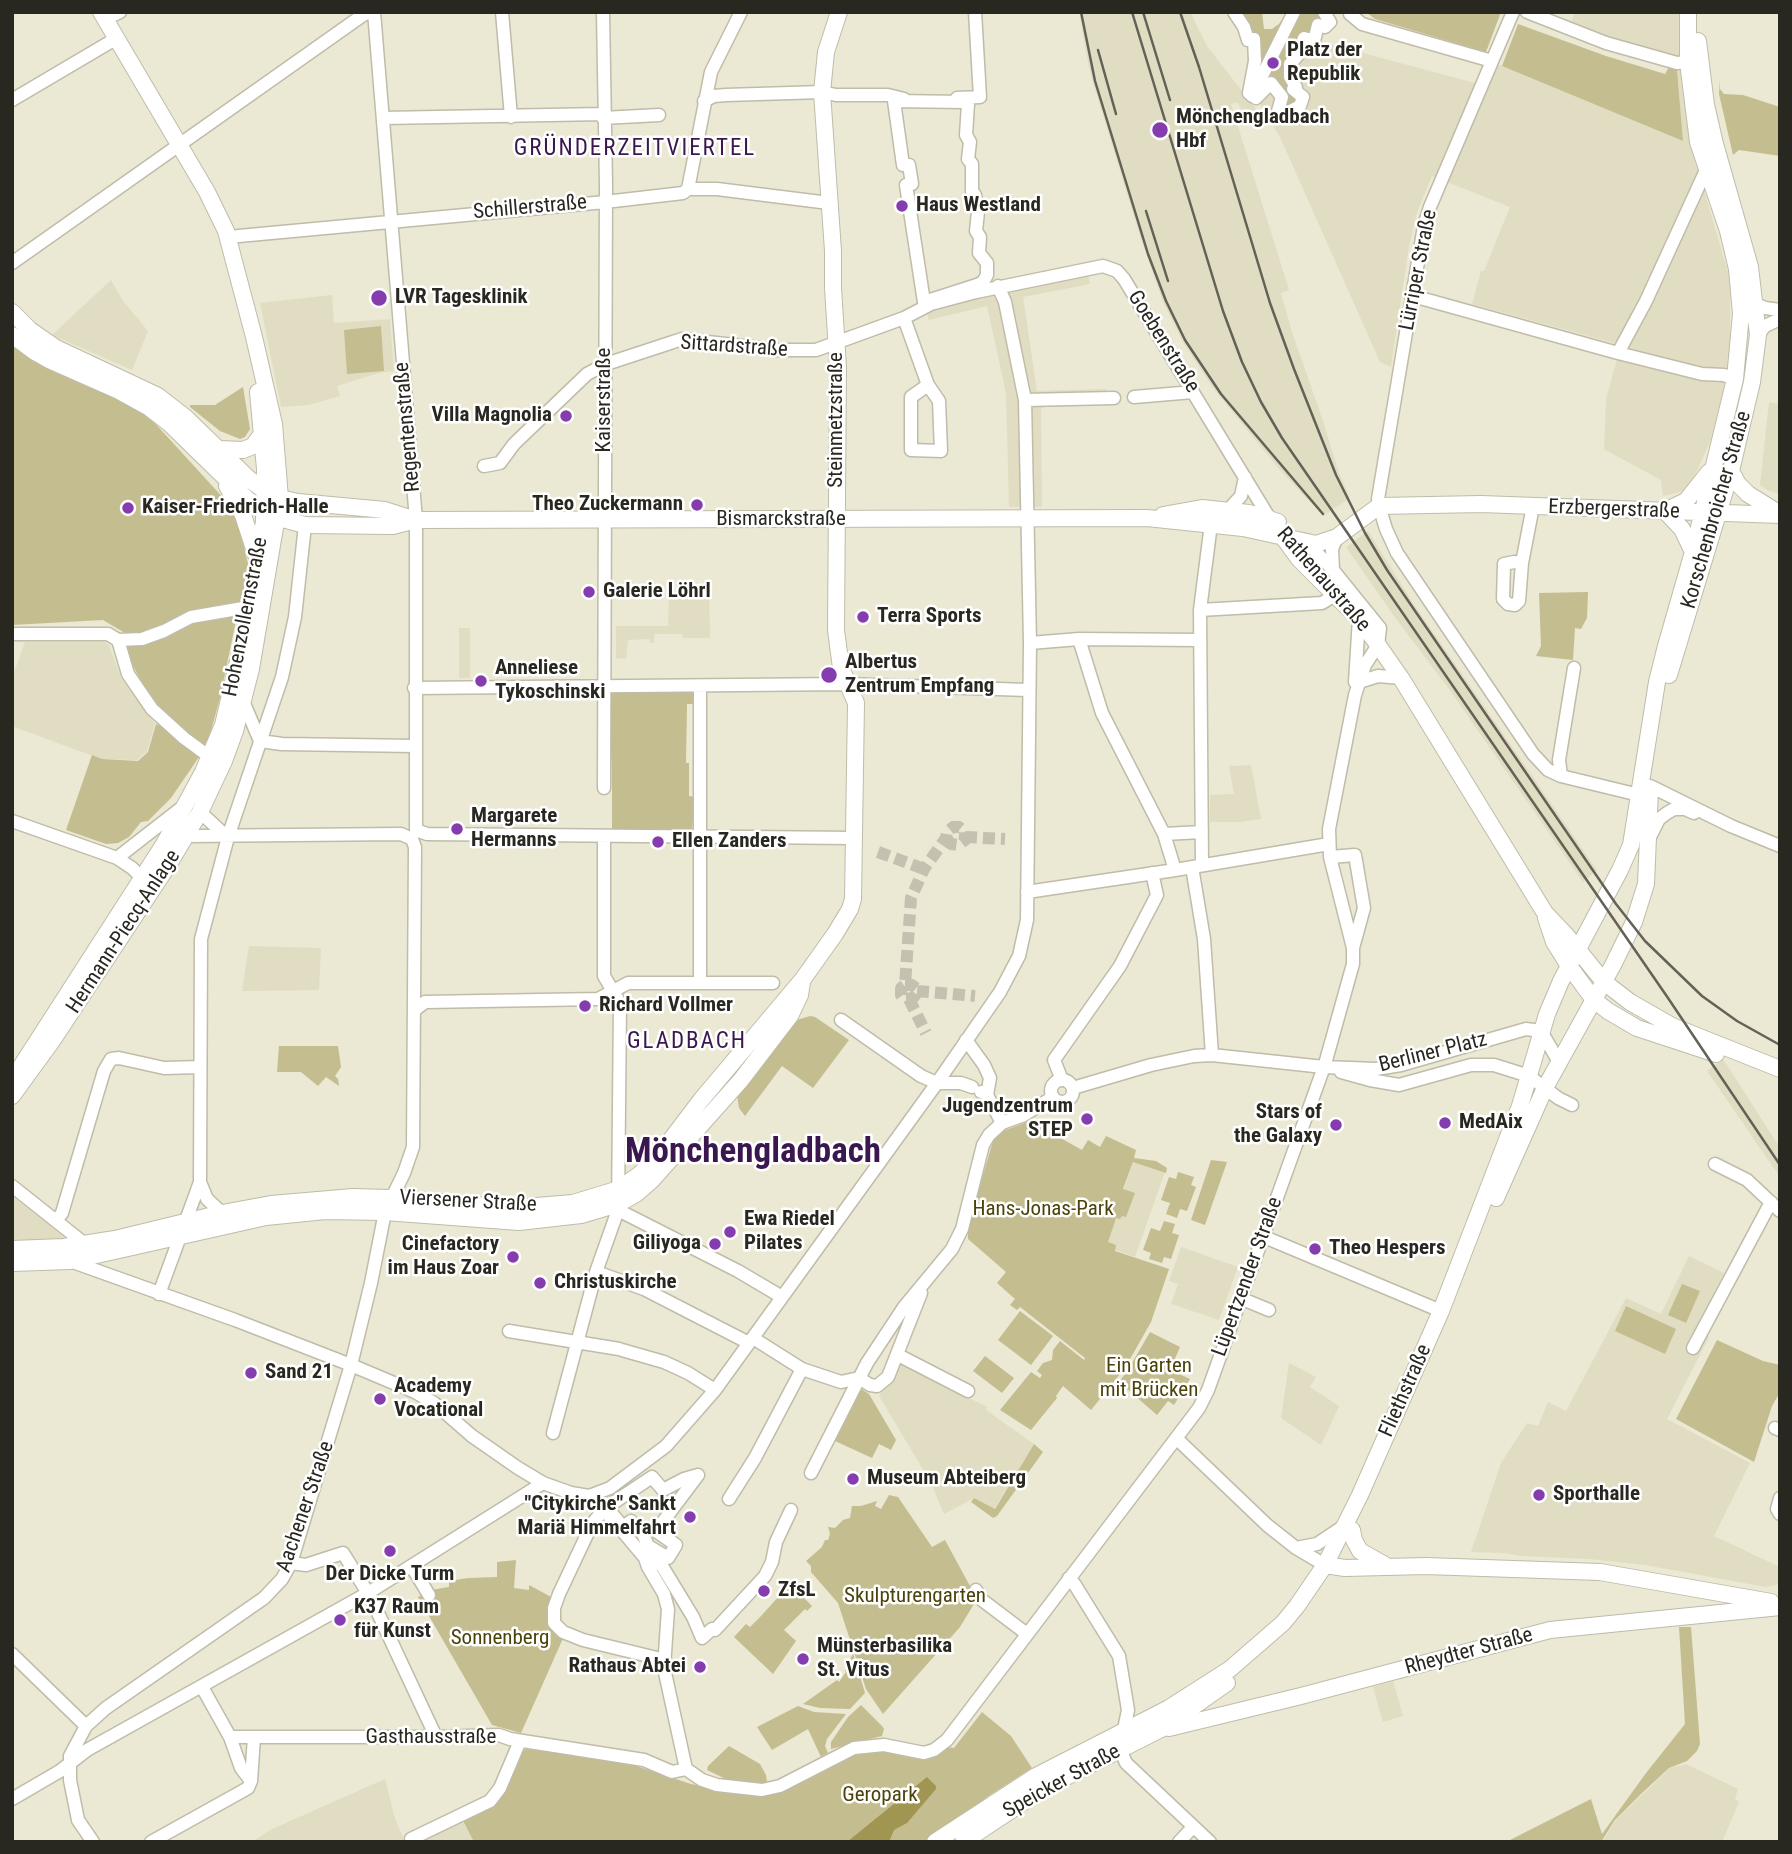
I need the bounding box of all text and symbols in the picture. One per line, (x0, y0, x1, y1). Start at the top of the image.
place label: Platz der Republik (1287, 38, 1362, 88)
marker: Platz der Republik (1265, 55, 1281, 71)
place label: Mönchengladbach Hbf (1176, 105, 1330, 155)
marker: Mönchengladbach Hbf (1150, 120, 1170, 140)
district label: GRÜNDERZEITVIERTEL (516, 135, 754, 163)
street label: Schillerstraße (472, 190, 588, 226)
place label: Haus Westland (916, 193, 1041, 219)
marker: Haus Westland (894, 198, 910, 214)
street label: Lürriper Straße (1395, 207, 1443, 333)
place label: LVR Tagesklinik (395, 285, 528, 311)
street label: Goebenstraße (1122, 286, 1204, 398)
marker: LVR Tagesklinik (369, 288, 389, 308)
street label: Sittardstraße (680, 331, 788, 363)
street label: Kaiserstraße (592, 348, 618, 452)
street label: Steinmetzstraße (824, 352, 850, 488)
street label: Regentenstraße (390, 361, 426, 493)
place label: Villa Magnolia (432, 403, 552, 429)
marker: Villa Magnolia (558, 408, 574, 424)
street label: Korschenbroicher Straße (1677, 408, 1757, 612)
place label: Theo Zuckermann (532, 492, 683, 518)
place label: Kaiser-Friedrich-Halle (142, 495, 329, 521)
street label: Erzbergerstraße (1548, 495, 1680, 525)
marker: Theo Zuckermann (689, 497, 705, 513)
marker: Kaiser-Friedrich-Halle (120, 500, 136, 516)
street label: Bismarckstraße (716, 507, 846, 533)
street label: Rathenaustraße (1271, 523, 1375, 637)
street label: Hohenzollernstraße (218, 535, 274, 699)
place label: Galerie Löhrl (603, 579, 711, 605)
marker: Galerie Löhrl (581, 584, 597, 600)
place label: Terra Sports (877, 604, 981, 630)
marker: Terra Sports (855, 609, 871, 625)
place label: Albertus Zentrum Empfang (845, 650, 994, 700)
place label: Anneliese Tykoschinski (495, 656, 605, 706)
marker: Albertus Zentrum Empfang (819, 665, 839, 685)
marker: Anneliese Tykoschinski (473, 673, 489, 689)
place label: Margarete Hermanns (471, 804, 557, 854)
marker: Margarete Hermanns (449, 821, 465, 837)
place label: Ellen Zanders (672, 829, 786, 855)
marker: Ellen Zanders (650, 834, 666, 850)
street label: Hermann-Piecq-Anlage (62, 846, 186, 1018)
place label: Richard Vollmer (599, 993, 733, 1019)
marker: Richard Vollmer (577, 998, 593, 1014)
street label: Berliner Platz (1376, 1027, 1490, 1079)
district label: GLADBACH (628, 1028, 746, 1056)
place label: Jugendzentrum STEP (942, 1094, 1073, 1144)
place label: Stars of the Galaxy (1234, 1100, 1322, 1150)
place label: MedAix (1459, 1110, 1523, 1136)
marker: Jugendzentrum STEP (1079, 1111, 1095, 1127)
marker: MedAix (1437, 1115, 1453, 1131)
marker: Stars of the Galaxy (1328, 1117, 1344, 1133)
district label: Mönchengladbach (625, 1132, 881, 1174)
street label: Viersener Straße (399, 1186, 537, 1218)
street label: Lüpertzender Straße (1208, 1194, 1288, 1360)
park label: Hans-Jonas-Park (972, 1197, 1114, 1223)
place label: Ewa Riedel Pilates (744, 1207, 835, 1257)
marker: Ewa Riedel Pilates (722, 1224, 738, 1240)
place label: Giliyoga (633, 1231, 701, 1257)
place label: Cinefactory im Haus Zoar (388, 1232, 499, 1282)
marker: Giliyoga (707, 1236, 723, 1252)
place label: Theo Hespers (1329, 1236, 1445, 1262)
marker: Theo Hespers (1307, 1241, 1323, 1257)
marker: Cinefactory im Haus Zoar (505, 1249, 521, 1265)
place label: Christuskirche (554, 1270, 677, 1296)
marker: Christuskirche (532, 1275, 548, 1291)
street label: Fliethstraße (1374, 1341, 1438, 1441)
park label: Ein Garten mit Brücken (1100, 1354, 1198, 1404)
place label: Sand 21 (265, 1360, 333, 1386)
marker: Sand 21 (243, 1365, 259, 1381)
place label: Academy Vocational (394, 1374, 483, 1424)
marker: Academy Vocational (372, 1391, 388, 1407)
street label: Aachener Straße (272, 1438, 340, 1576)
place label: Museum Abteiberg (867, 1466, 1026, 1492)
marker: Museum Abteiberg (845, 1471, 861, 1487)
place label: Sporthalle (1553, 1482, 1640, 1508)
marker: Sporthalle (1531, 1487, 1547, 1503)
place label: "Citykirche" Sankt Mariä Himmelfahrt (518, 1492, 676, 1542)
marker: "Citykirche" Sankt Mariä Himmelfahrt (682, 1509, 698, 1525)
marker: Der Dicke Turm (382, 1543, 398, 1559)
place label: Der Dicke Turm (326, 1562, 454, 1588)
place label: ZfsL (778, 1578, 816, 1604)
marker: ZfsL (756, 1583, 772, 1599)
park label: Skulpturengarten (844, 1584, 986, 1610)
place label: K37 Raum für Kunst (354, 1595, 439, 1645)
marker: K37 Raum für Kunst (332, 1612, 348, 1628)
street label: Rheydter Straße (1402, 1623, 1536, 1681)
park label: Sonnenberg (451, 1626, 549, 1652)
place label: Münsterbasilika St. Vitus (817, 1634, 952, 1684)
marker: Münsterbasilika St. Vitus (795, 1651, 811, 1667)
place label: Rathaus Abtei (568, 1654, 686, 1680)
marker: Rathaus Abtei (692, 1659, 708, 1675)
street label: Gasthausstraße (366, 1725, 496, 1751)
street label: Speicker Straße (999, 1739, 1125, 1825)
park label: Geropark (842, 1783, 918, 1809)

